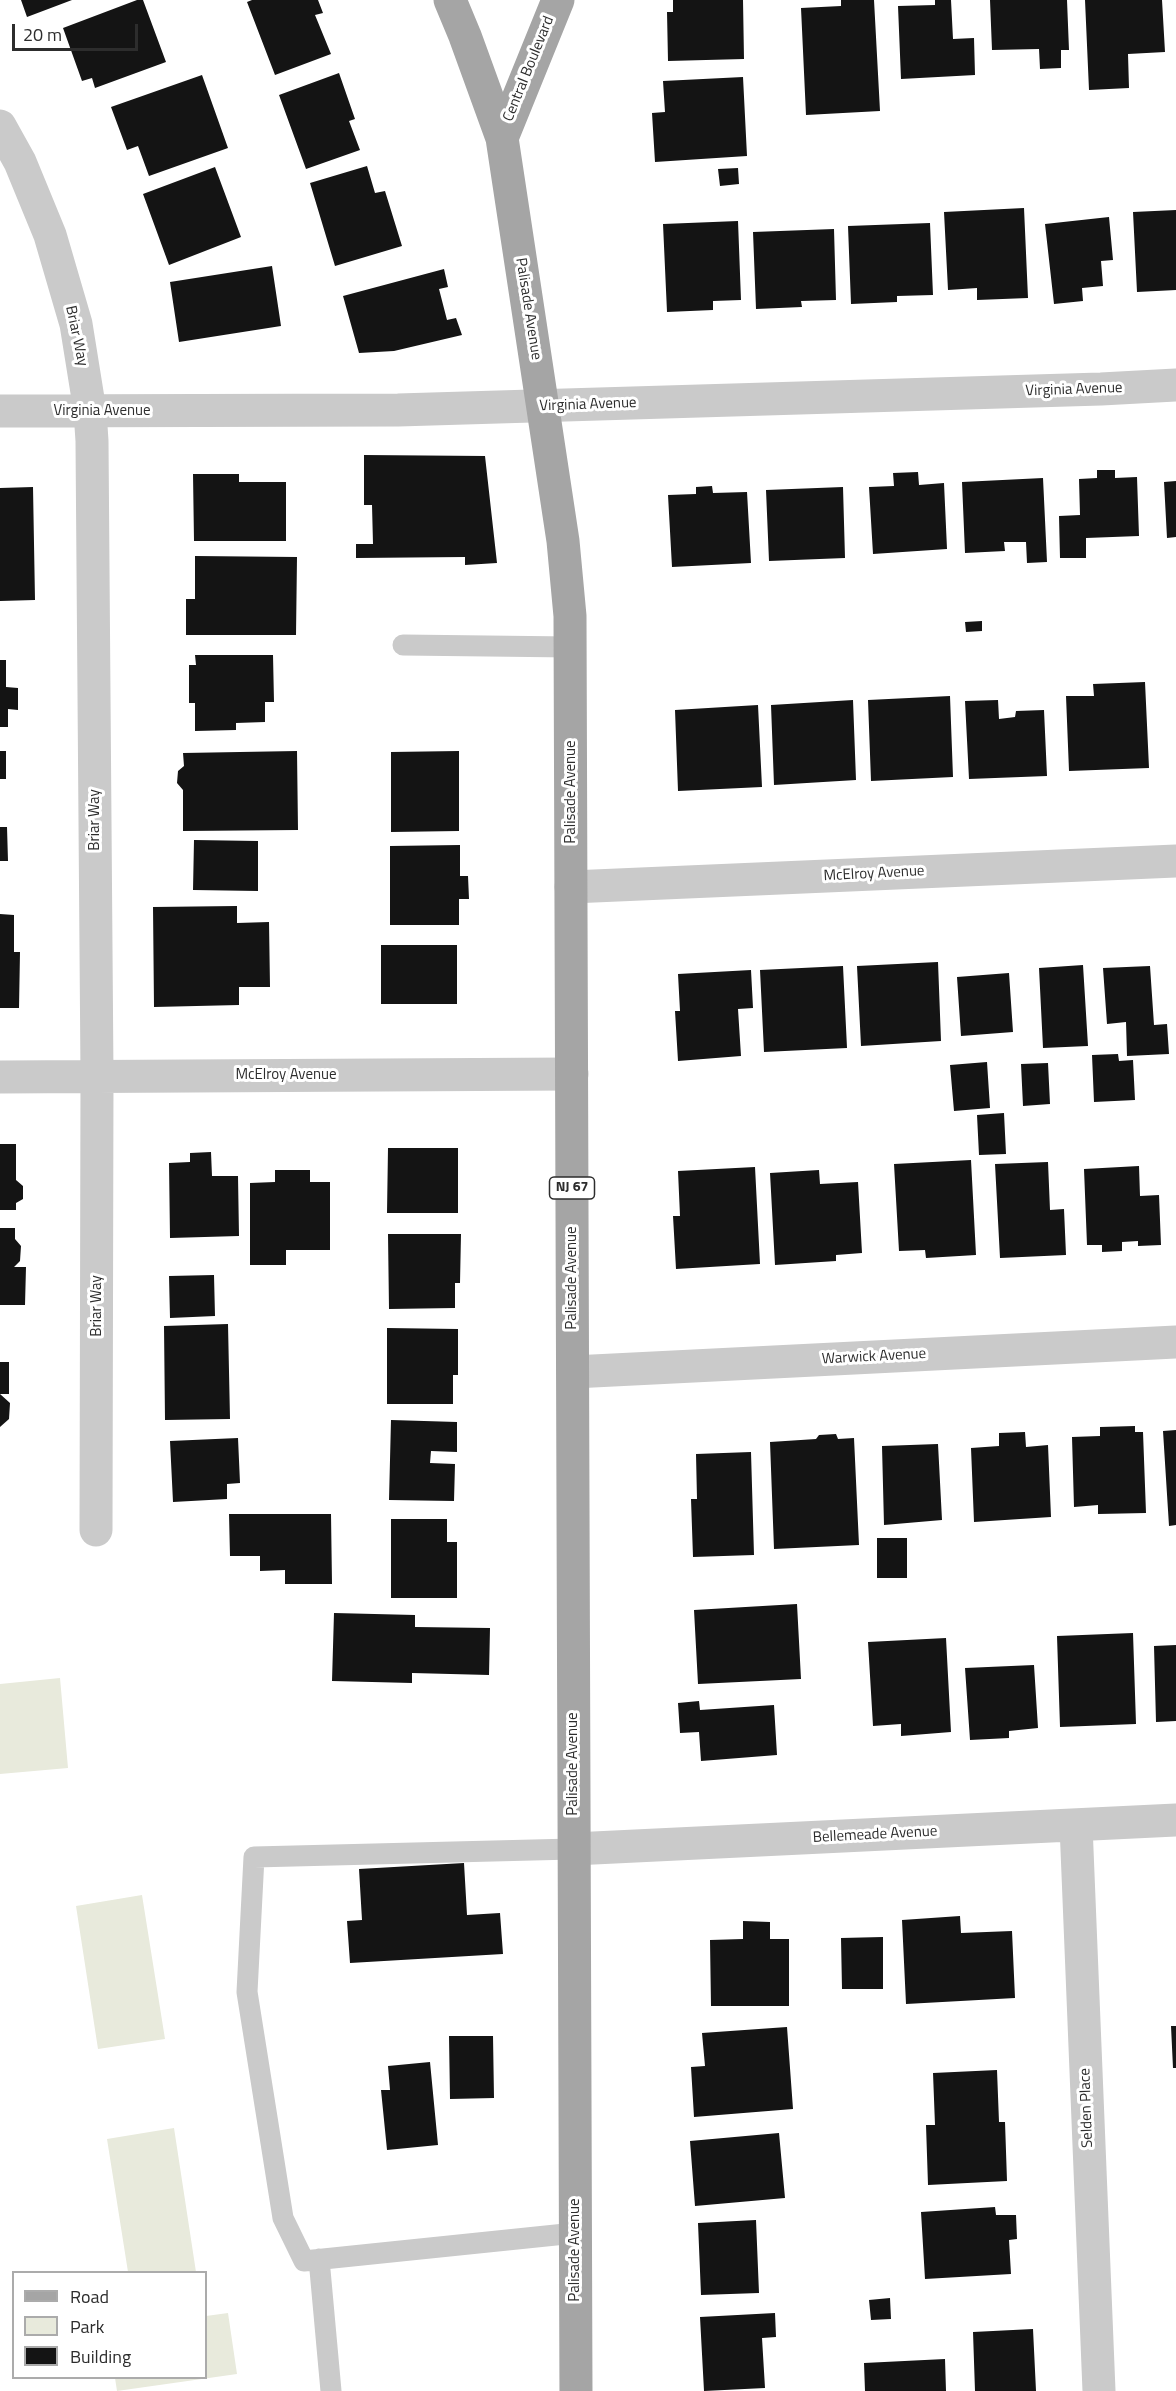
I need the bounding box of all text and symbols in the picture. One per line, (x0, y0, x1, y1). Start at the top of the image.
scale bar (15, 12, 141, 50)
street label: Central Boulevard (500, 14, 558, 124)
text: 20 m (23, 21, 62, 48)
street label: Palisade Avenue (511, 257, 545, 361)
street label: Briar Way (61, 304, 91, 368)
street label: Virginia Avenue (1025, 379, 1123, 401)
street label: Virginia Avenue (539, 394, 637, 416)
street label: Virginia Avenue (53, 402, 151, 420)
street label: Palisade Avenue (562, 740, 580, 844)
street label: Briar Way (86, 789, 104, 851)
street label: McElroy Avenue (823, 862, 925, 886)
street label: McElroy Avenue (235, 1066, 337, 1084)
road number: NJ 67 (550, 1177, 594, 1199)
street label: Palisade Avenue (563, 1226, 581, 1330)
street label: Briar Way (88, 1275, 106, 1337)
street label: Warwick Avenue (821, 1345, 927, 1369)
street label: Palisade Avenue (564, 1712, 582, 1816)
street label: Bellemeade Avenue (812, 1823, 938, 1847)
street label: Selden Place (1077, 2068, 1097, 2148)
street label: Palisade Avenue (566, 2198, 584, 2302)
legend (12, 2271, 207, 2379)
text: Road (70, 2283, 109, 2310)
text: Park (70, 2313, 104, 2340)
text: Building (70, 2343, 131, 2370)

